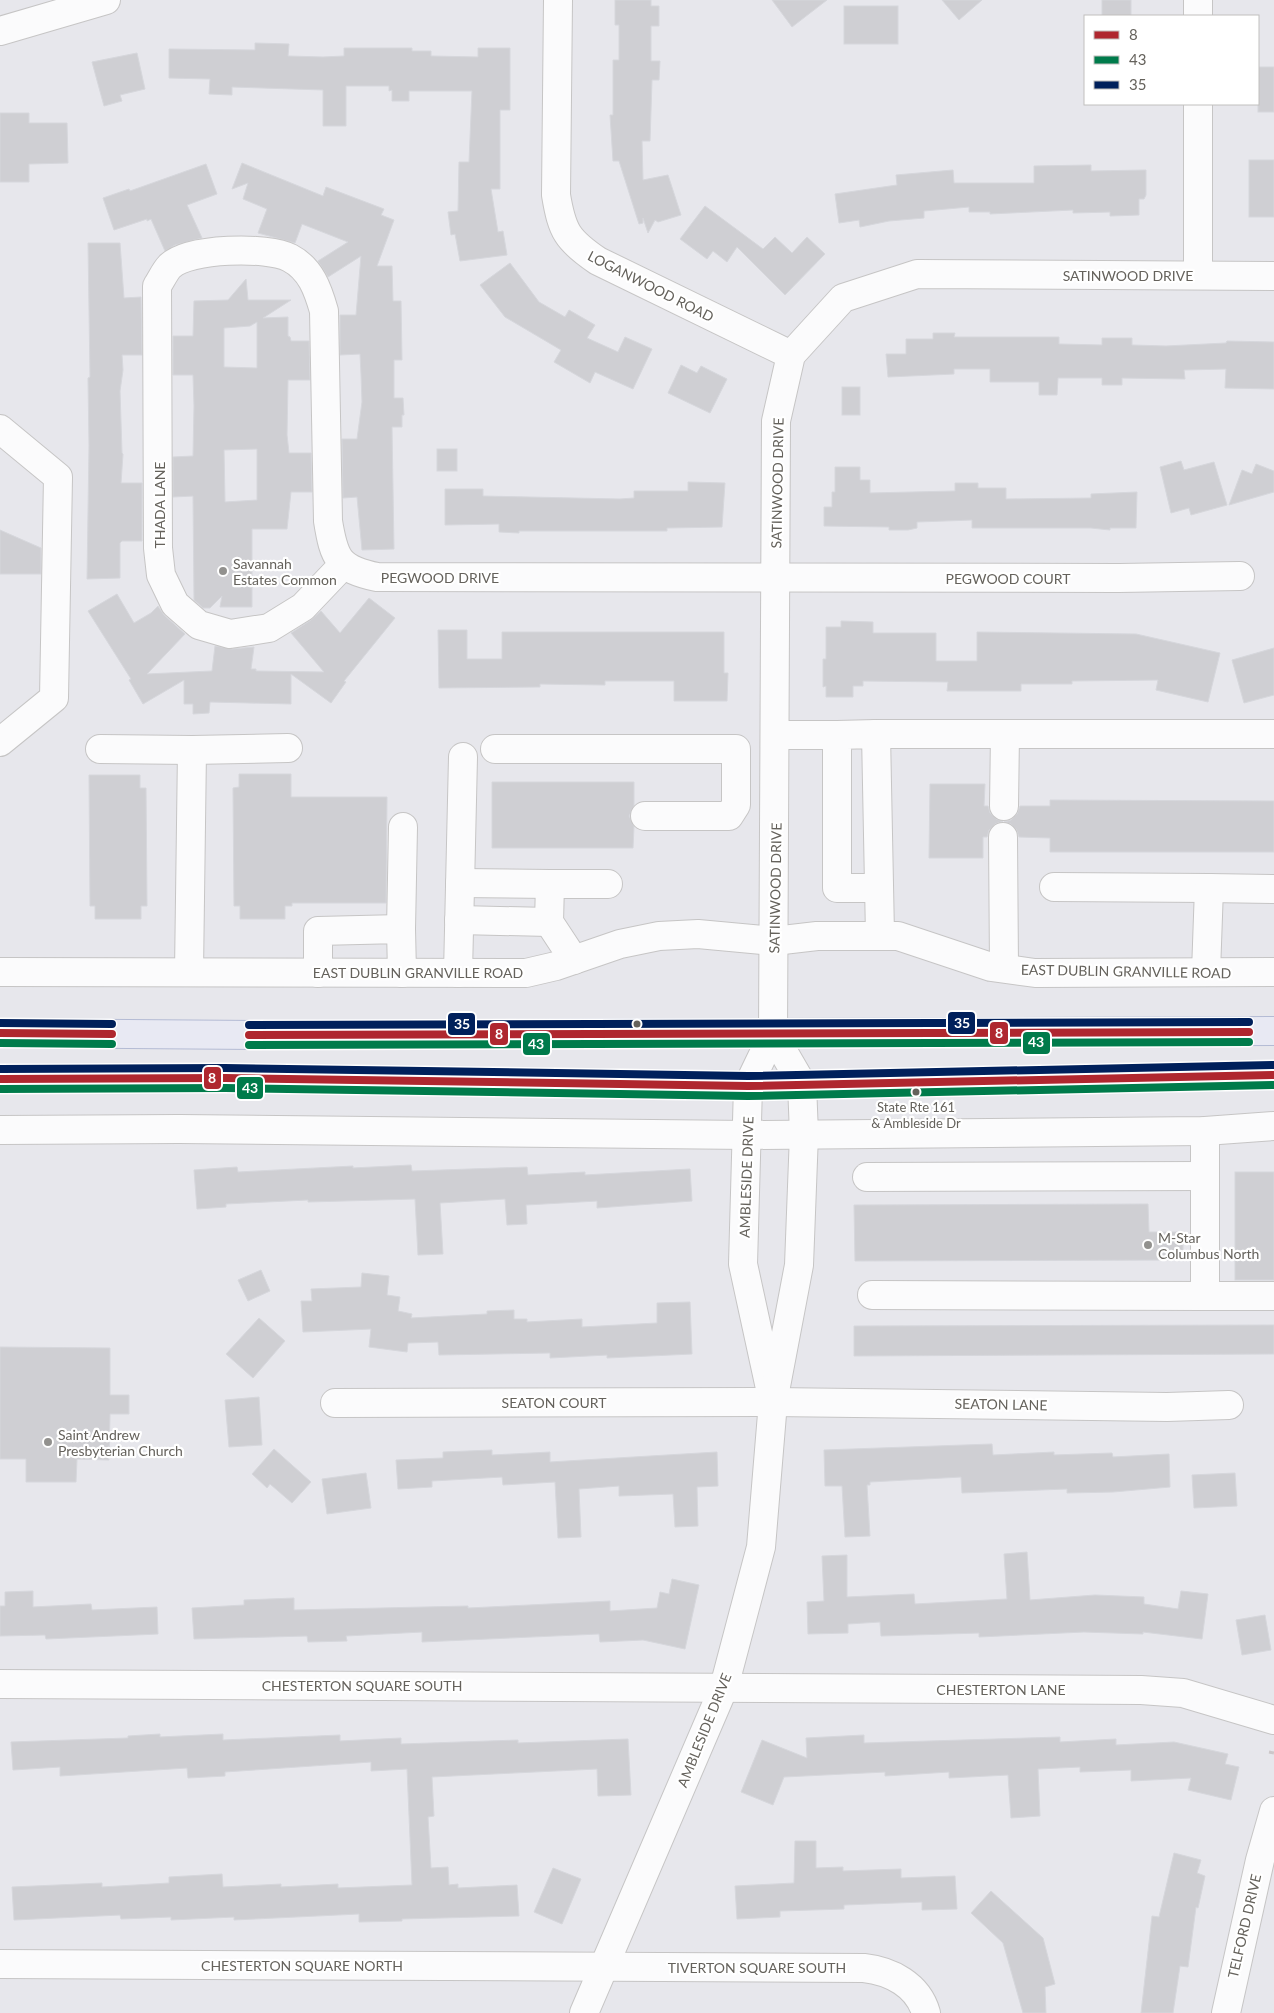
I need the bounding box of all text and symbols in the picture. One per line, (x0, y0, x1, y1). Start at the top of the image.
legend (1084, 15, 1259, 105)
text: 8 (1129, 25, 1138, 43)
text: 43 (1129, 50, 1146, 68)
text: 35 (1129, 75, 1146, 93)
street label: LOGANWOOD ROAD (585, 247, 717, 325)
street label: SATINWOOD DRIVE (1063, 267, 1193, 284)
street label: SATINWOOD DRIVE (767, 418, 787, 548)
street label: THADA LANE (151, 462, 168, 548)
place label: Savannah Estates Common (233, 555, 337, 588)
marker: Savannah Estates Common (217, 565, 229, 577)
street label: PEGWOOD DRIVE (381, 569, 499, 586)
street label: PEGWOOD COURT (946, 570, 1071, 587)
street label: SATINWOOD DRIVE (765, 823, 785, 953)
street label: EAST DUBLIN GRANVILLE ROAD (1021, 961, 1231, 981)
street label: EAST DUBLIN GRANVILLE ROAD (313, 964, 523, 981)
line badge: 35 (947, 1011, 976, 1035)
line badge: 35 (447, 1012, 476, 1036)
text: 35 (954, 1014, 970, 1031)
text: 35 (454, 1015, 470, 1032)
unlabelled marker (632, 1019, 642, 1029)
line badge: 8 (989, 1021, 1009, 1045)
line badge: 8 (489, 1022, 509, 1046)
text: 8 (995, 1024, 1003, 1041)
text: 8 (495, 1025, 503, 1042)
line badge: 43 (1022, 1031, 1051, 1055)
line badge: 43 (522, 1032, 551, 1056)
text: 43 (1028, 1033, 1044, 1050)
text: 43 (528, 1035, 544, 1052)
line badge: 8 (203, 1066, 222, 1090)
text: 8 (208, 1069, 216, 1086)
line badge: 43 (236, 1076, 264, 1100)
text: 43 (242, 1079, 258, 1096)
marker: State Rte 161 & Ambleside Dr (911, 1087, 921, 1097)
place label: State Rte 161 & Ambleside Dr (871, 1099, 961, 1131)
street label: AMBLESIDE DRIVE (735, 1116, 757, 1238)
place label: M-Star Columbus North (1158, 1229, 1259, 1262)
marker: M-Star Columbus North (1142, 1239, 1154, 1251)
street label: SEATON COURT (502, 1394, 607, 1411)
street label: SEATON LANE (954, 1395, 1048, 1413)
place label: Saint Andrew Presbyterian Church (58, 1426, 183, 1459)
marker: Saint Andrew Presbyterian Church (42, 1436, 54, 1448)
street label: AMBLESIDE DRIVE (673, 1670, 735, 1790)
street label: CHESTERTON SQUARE SOUTH (262, 1677, 462, 1694)
street label: CHESTERTON LANE (936, 1681, 1066, 1698)
street label: TELFORD DRIVE (1224, 1872, 1264, 1980)
street label: CHESTERTON SQUARE NORTH (201, 1957, 403, 1974)
street label: TIVERTON SQUARE SOUTH (668, 1959, 846, 1976)

